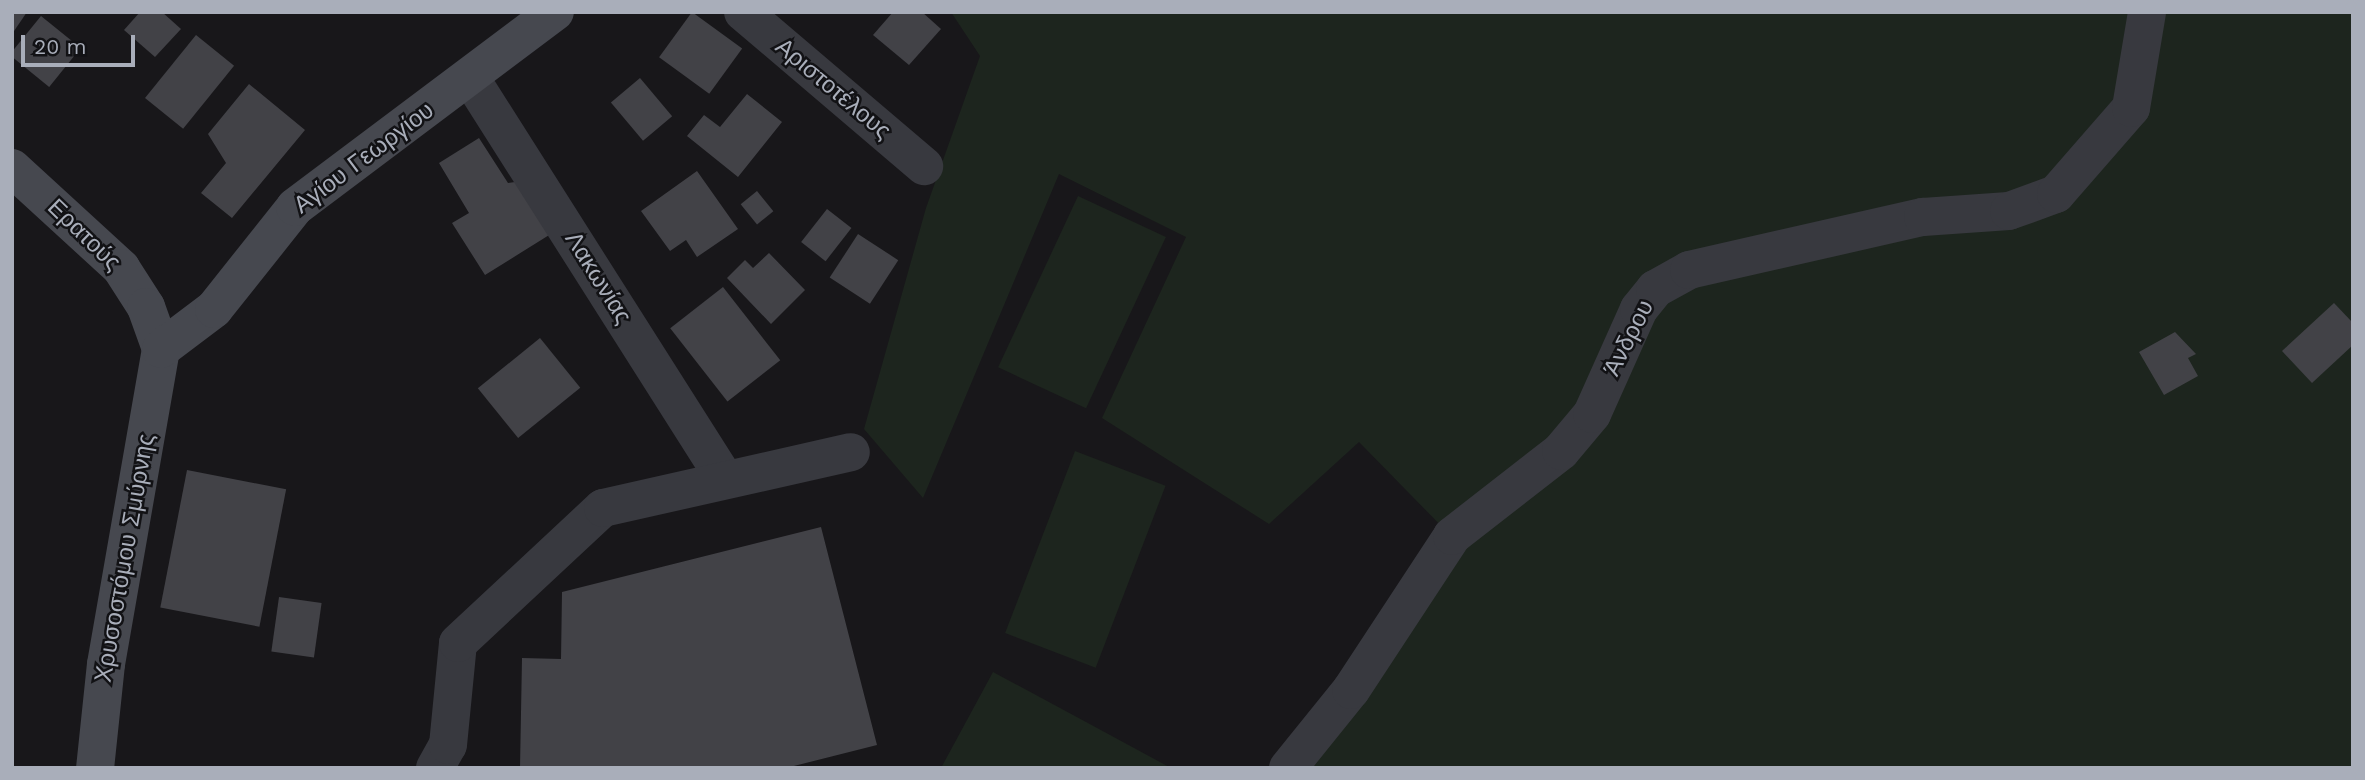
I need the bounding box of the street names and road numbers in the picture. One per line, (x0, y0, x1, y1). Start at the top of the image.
street label: Αριστοτέλους (769, 32, 897, 146)
street label: Αγίου Γεωργίου (288, 96, 440, 220)
street label: Ερατούς (41, 193, 127, 277)
street label: Λακωνίας (558, 227, 638, 329)
street label: Άνδρου (1598, 295, 1660, 381)
street label: Χρυσοστόμου Σμύρνης (89, 432, 161, 684)

